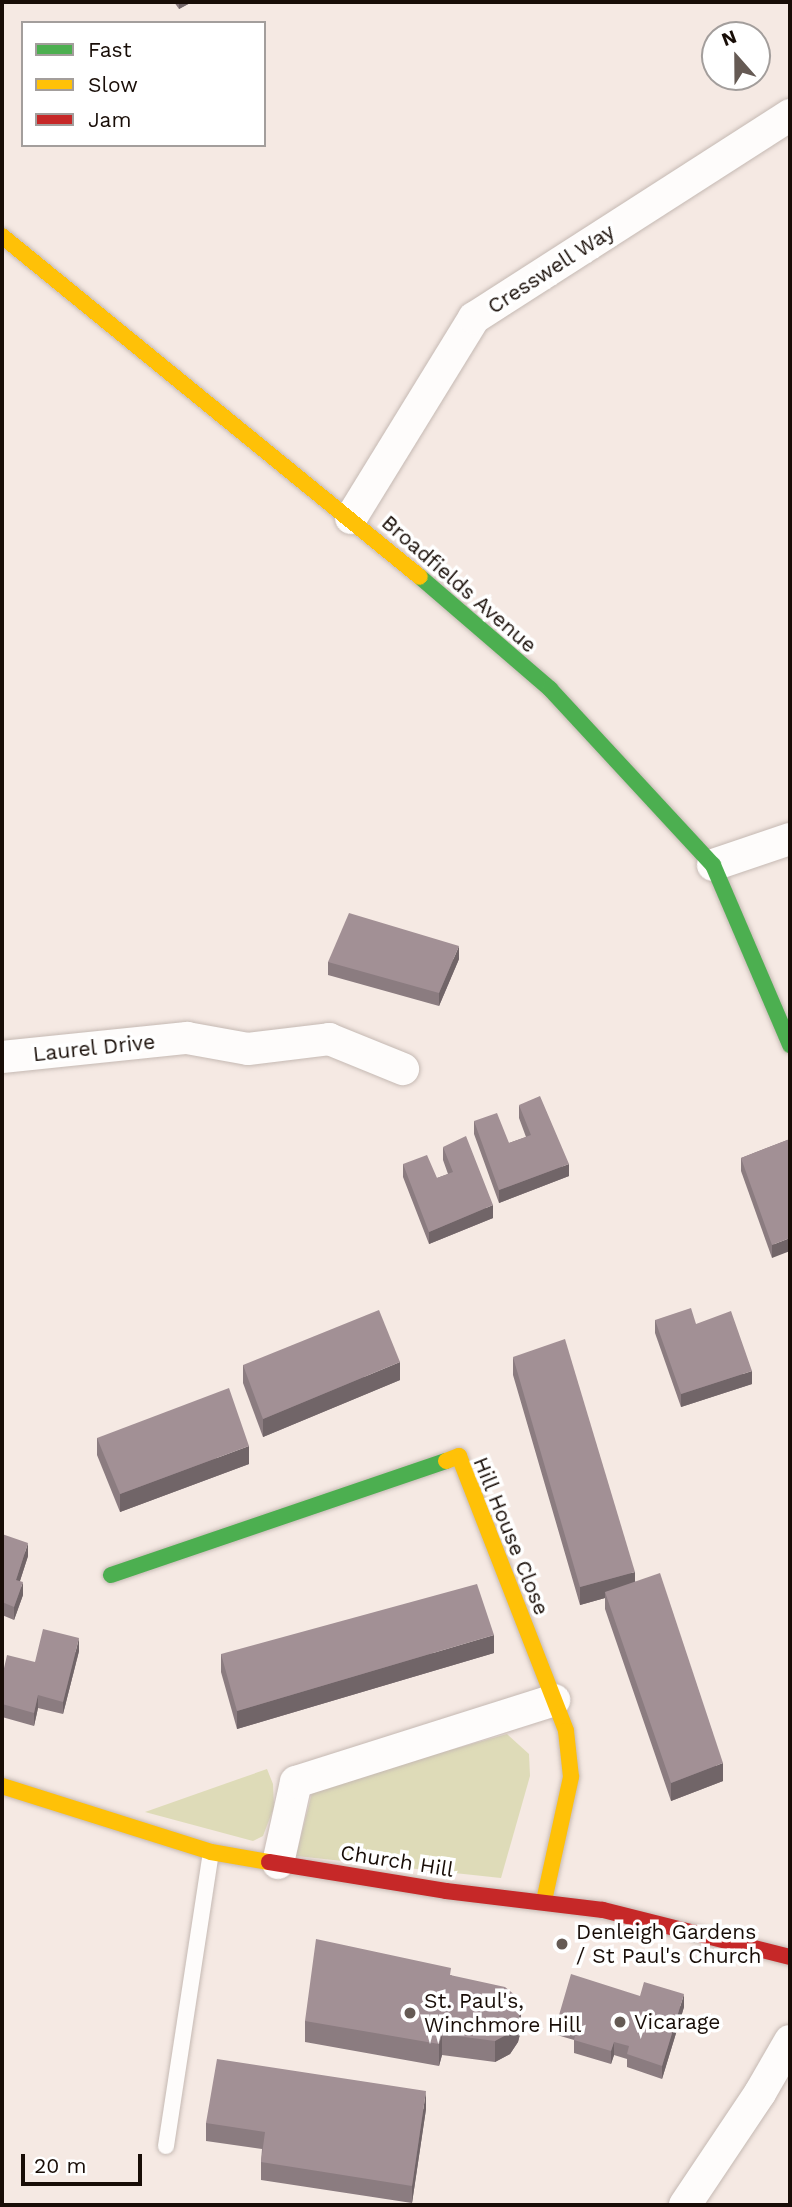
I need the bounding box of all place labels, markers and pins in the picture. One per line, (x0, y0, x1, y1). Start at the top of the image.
place label: Denleigh Gardens / St Paul's Church (576, 1919, 762, 1969)
marker: Denleigh Gardens / St Paul's Church (554, 1936, 570, 1952)
place label: St. Paul's, Winchmore Hill (424, 1988, 581, 2038)
marker: St. Paul's, Winchmore Hill (402, 2005, 418, 2021)
place label: Vicarage (634, 2009, 720, 2035)
marker: Vicarage (612, 2014, 628, 2030)

